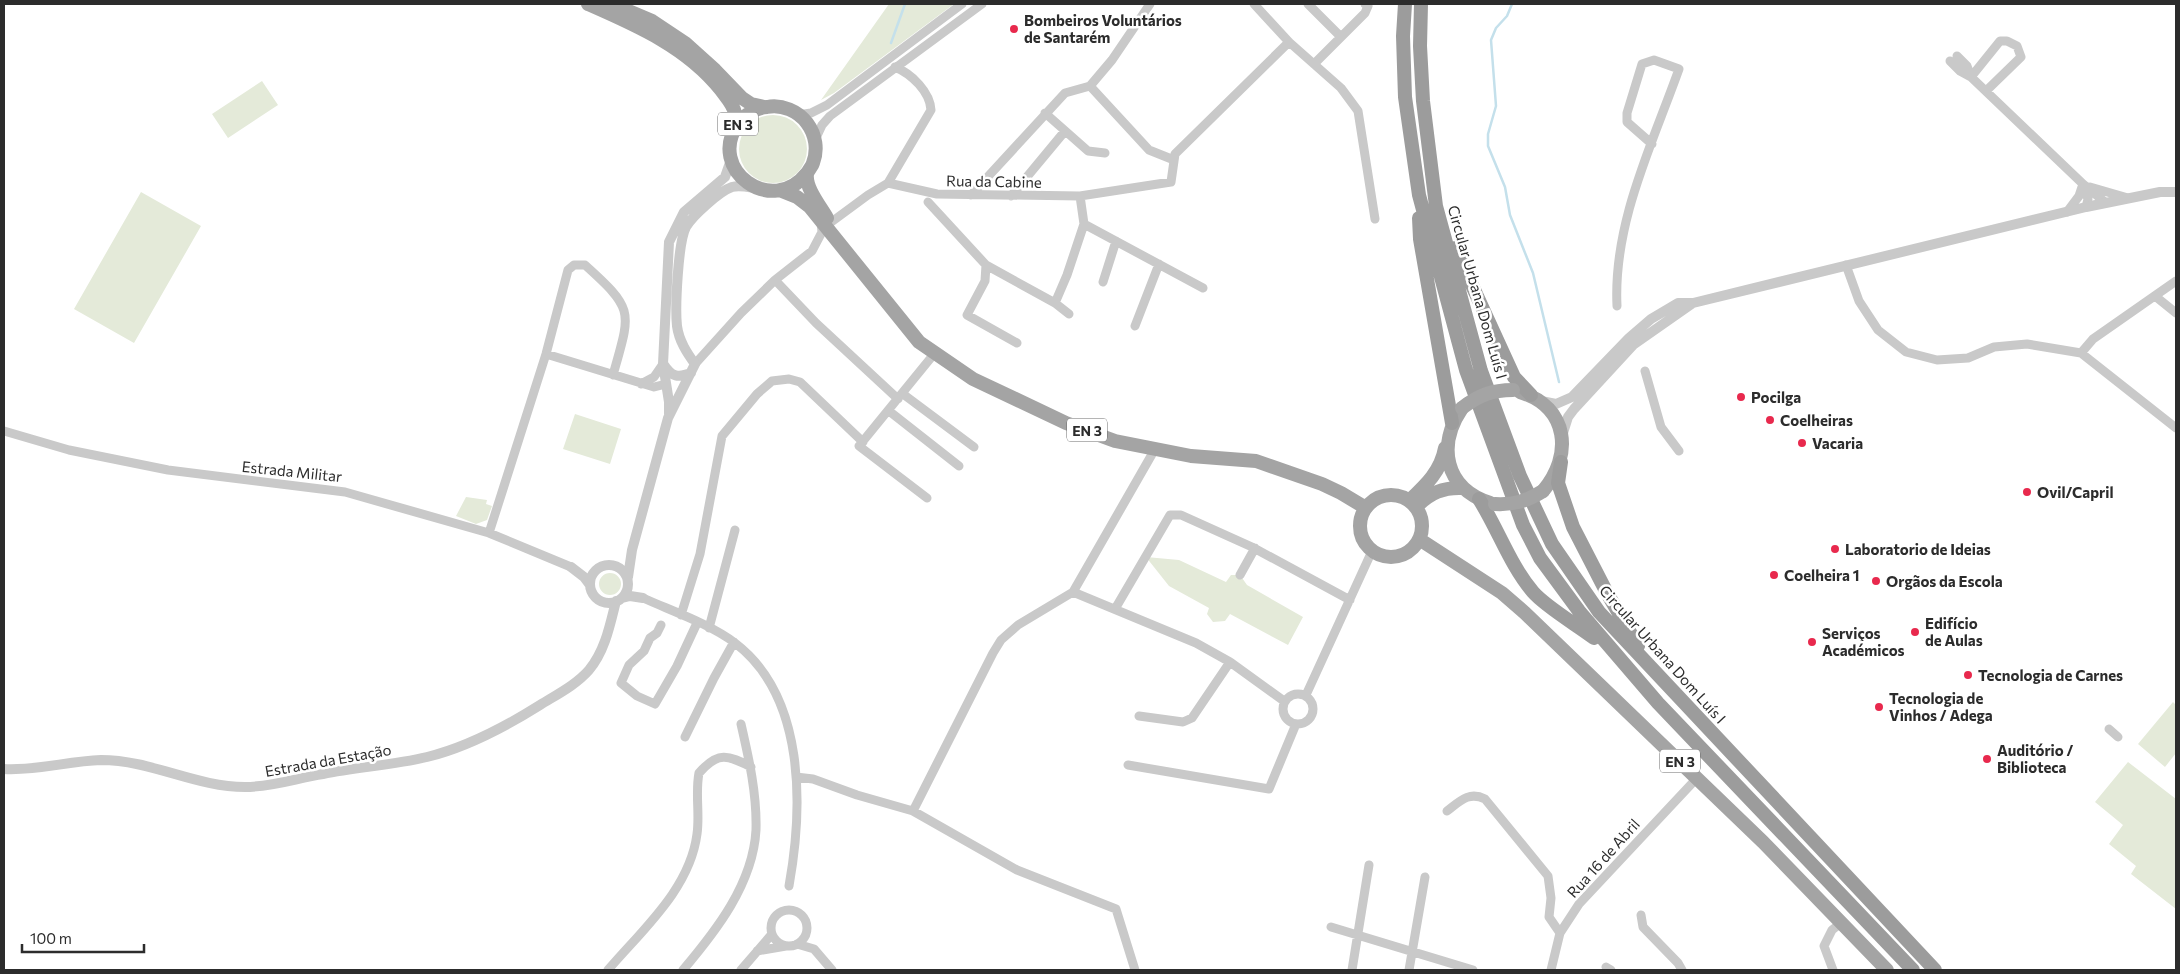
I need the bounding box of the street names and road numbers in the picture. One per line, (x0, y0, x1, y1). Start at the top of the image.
road number: EN 3 (718, 112, 758, 136)
street label: Rua da Cabine (946, 171, 1042, 191)
street label: Circular Urbana Dom Luís I (1445, 203, 1511, 381)
road number: EN 3 (1067, 418, 1107, 442)
street label: Estrada Militar (241, 457, 343, 485)
street label: Circular Urbana Dom Luís I (1596, 581, 1730, 727)
street label: Estrada da Estação (263, 740, 393, 780)
road number: EN 3 (1660, 749, 1700, 772)
street label: Rua 16 de Abril (1563, 815, 1643, 901)

